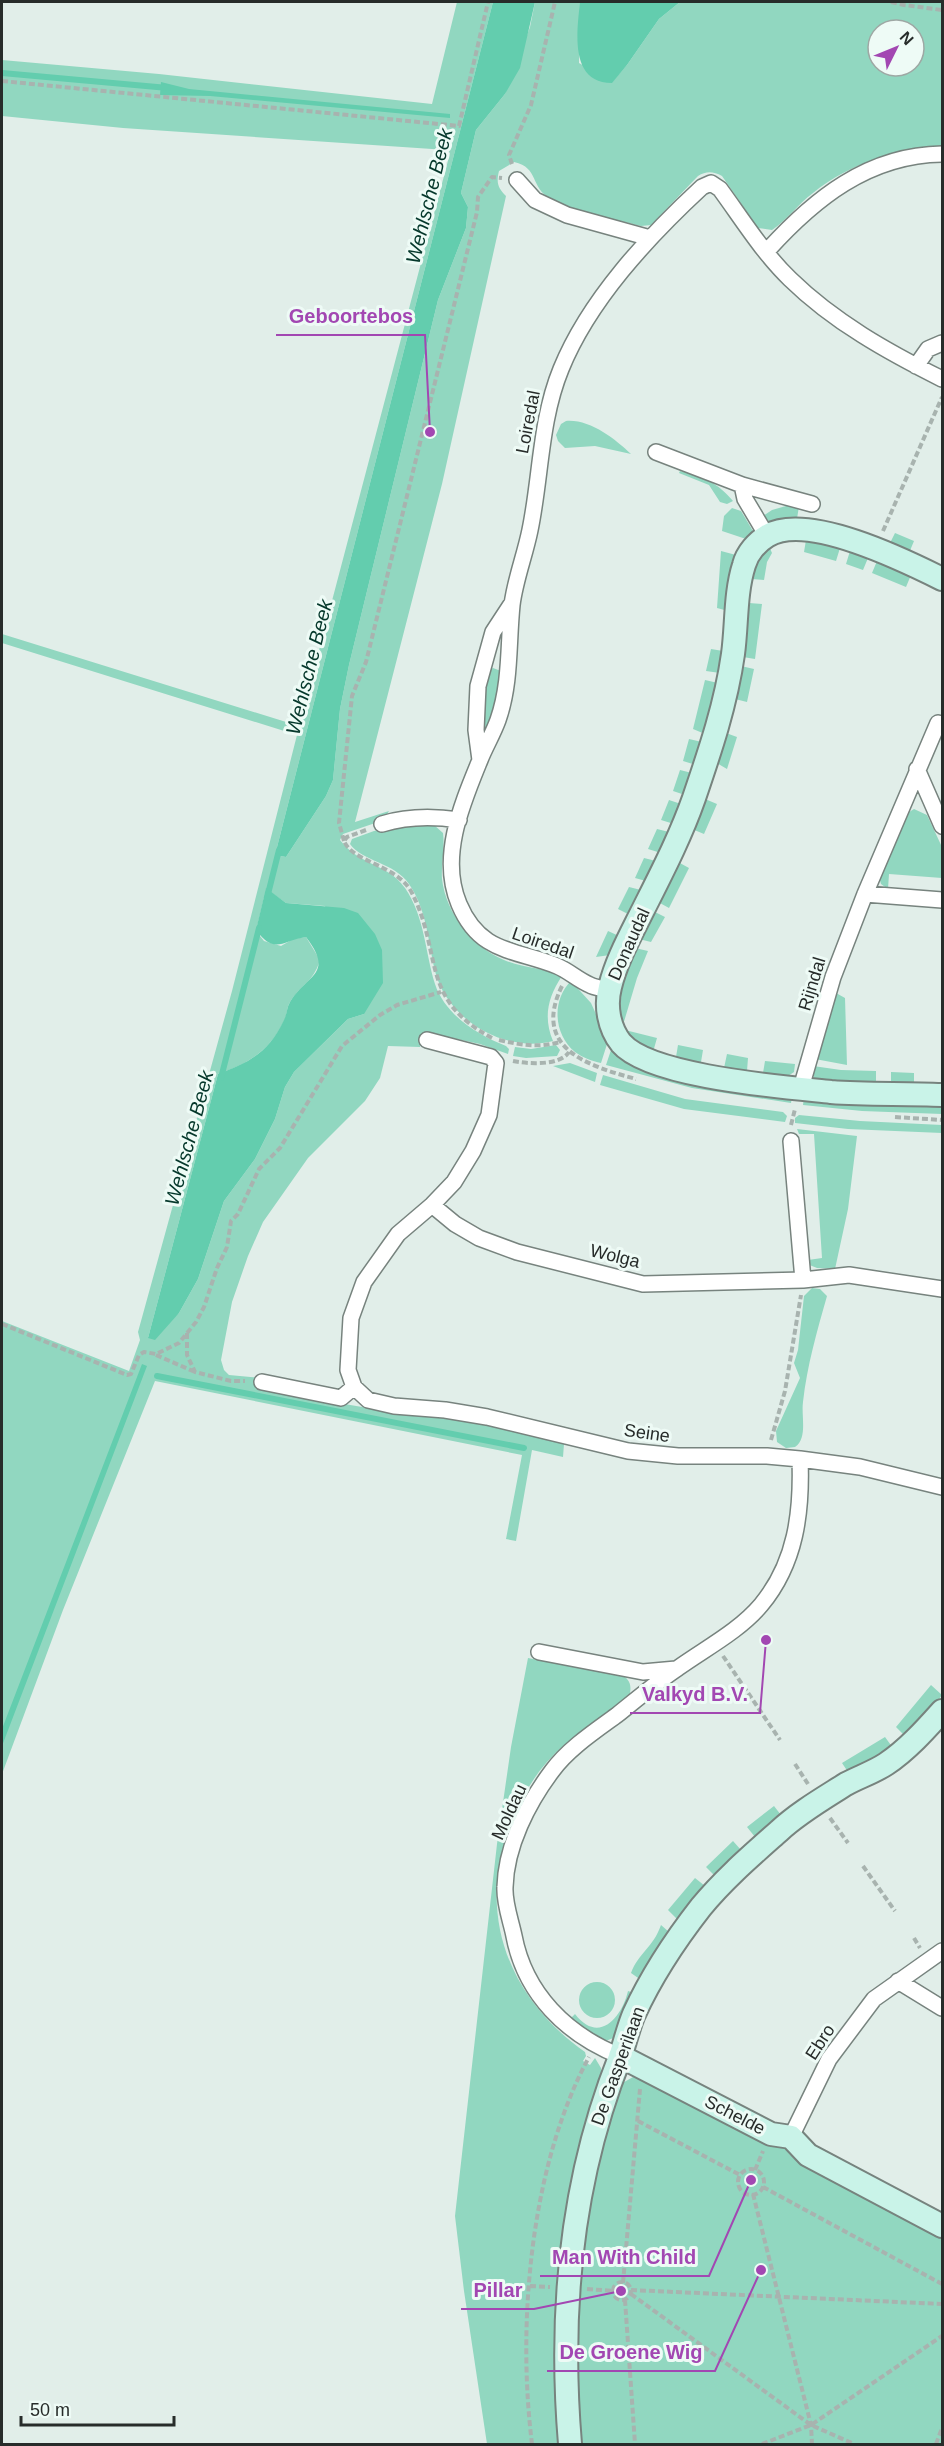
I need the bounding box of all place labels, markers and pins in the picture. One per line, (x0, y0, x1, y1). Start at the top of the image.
callout: Geboortebos (276, 297, 425, 335)
callout: Valkyd B.V. (630, 1675, 760, 1713)
callout: Man With Child (540, 2238, 709, 2276)
callout: Pillar (461, 2271, 534, 2309)
callout: De Groene Wig (547, 2333, 715, 2371)

